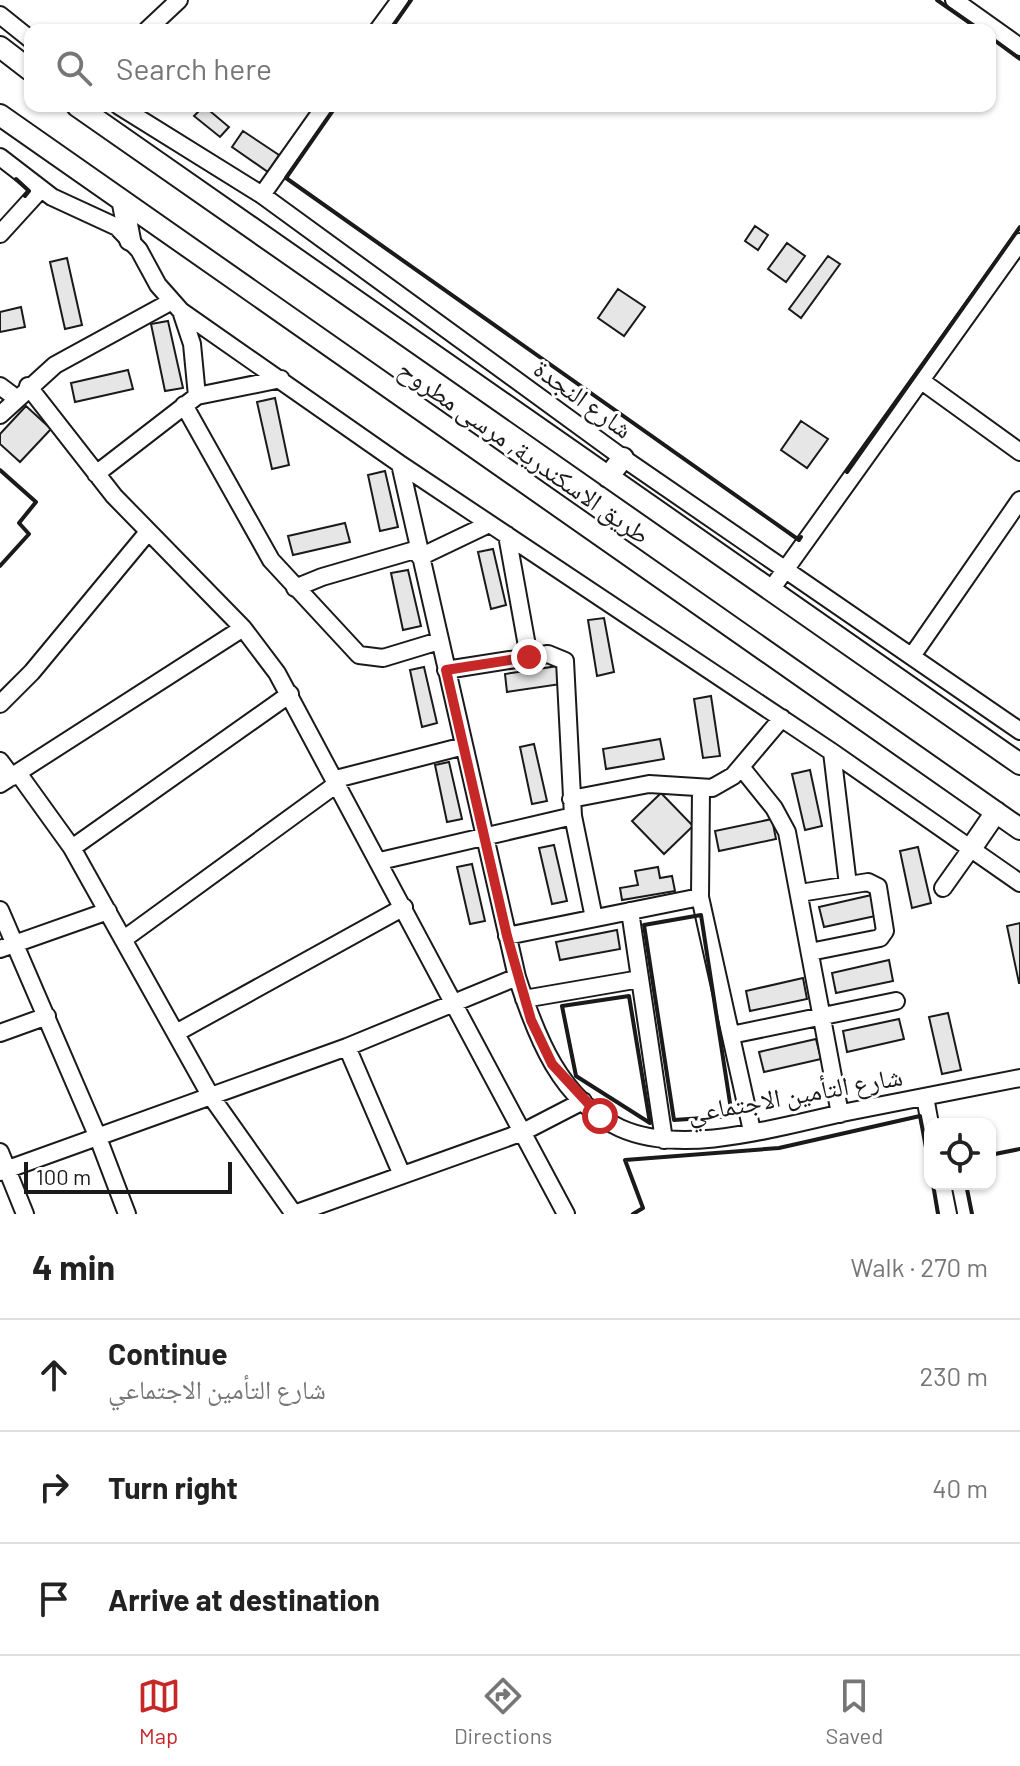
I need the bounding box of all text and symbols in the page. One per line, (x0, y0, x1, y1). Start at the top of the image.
search box (24, 24, 996, 112)
icon: search (52, 46, 96, 90)
text: Search here (116, 50, 272, 86)
street label: طريق الاسكندرية, مرسى مطروح (392, 352, 657, 551)
street label: شارع النجدة (527, 352, 639, 445)
route end (511, 639, 547, 675)
street label: شارع التأمين الاجتماعي (685, 1059, 906, 1134)
route start (582, 1098, 618, 1134)
map controls (924, 1118, 996, 1190)
button: locate (924, 1118, 996, 1190)
scale bar (24, 1158, 232, 1194)
text: 100 m (36, 1163, 91, 1189)
text: 4 min (32, 1246, 115, 1287)
text: Walk · 270 m (851, 1251, 988, 1282)
text: Continue (108, 1335, 228, 1371)
icon: ahead (32, 1353, 76, 1397)
text: 230 m (919, 1360, 988, 1391)
text: شارع التأمين الاجتماعي (108, 1373, 326, 1404)
icon: right (32, 1465, 76, 1509)
text: Turn right (108, 1469, 238, 1505)
text: 40 m (932, 1472, 988, 1503)
icon: arrive (32, 1577, 76, 1621)
text: Arrive at destination (108, 1581, 380, 1617)
tab: Map (137, 1674, 181, 1748)
tab: Directions (454, 1674, 552, 1748)
tab: Saved (826, 1674, 883, 1748)

